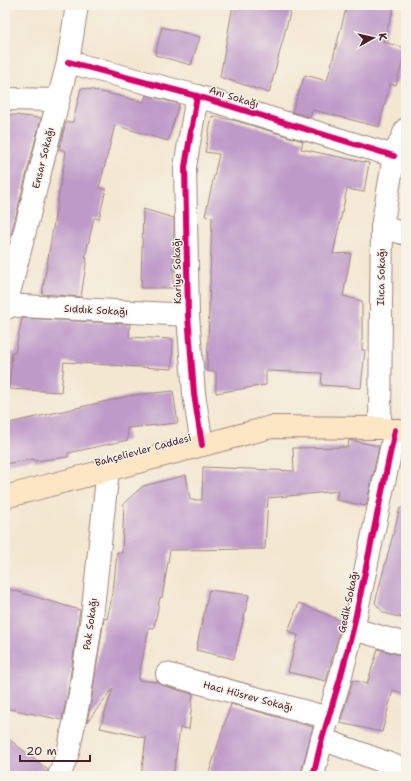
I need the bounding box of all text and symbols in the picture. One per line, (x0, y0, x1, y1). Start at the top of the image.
north arrow (353, 18, 393, 58)
text: K (374, 32, 390, 42)
street label: Anı Sokağı (208, 83, 260, 111)
street label: Ensar Sokağı (29, 126, 57, 190)
street label: Kariye Sokağı (170, 238, 184, 304)
street label: Ilıca Sokağı (374, 248, 388, 306)
street label: Sıddık Sokağı (64, 302, 128, 318)
street label: Bahçelievler Caddesi (93, 431, 193, 469)
street label: Gedik Sokağı (335, 570, 361, 634)
street label: Pak Sokağı (80, 597, 100, 651)
street label: Hacı Hüsrev Sokağı (202, 678, 294, 714)
scale bar (20, 737, 90, 763)
text: 20 m (26, 743, 57, 759)

